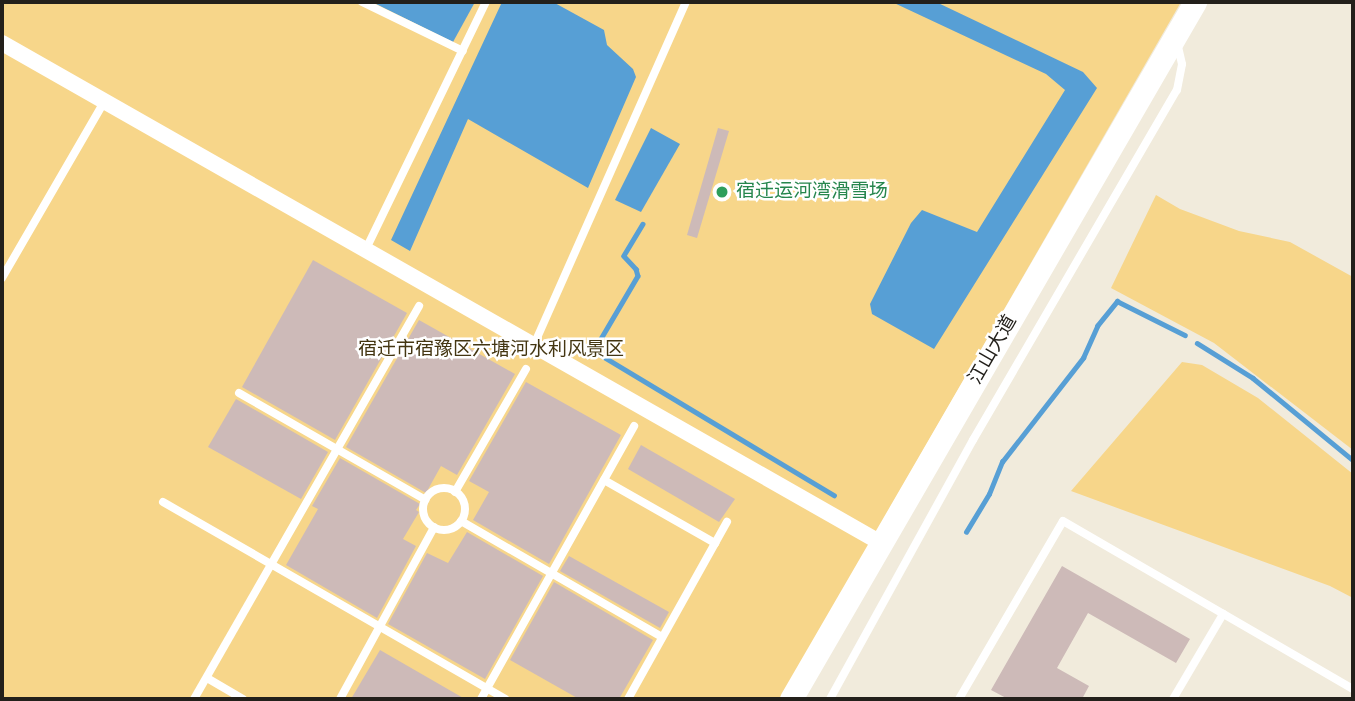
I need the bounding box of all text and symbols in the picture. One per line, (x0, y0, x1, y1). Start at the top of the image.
place label: 宿迁运河湾滑雪场 (736, 181, 888, 203)
marker: 宿迁运河湾滑雪场 (714, 184, 730, 200)
street label: 江山大道 (964, 311, 1022, 389)
park label: 宿迁市宿豫区六塘河水利风景区 (358, 339, 624, 361)

